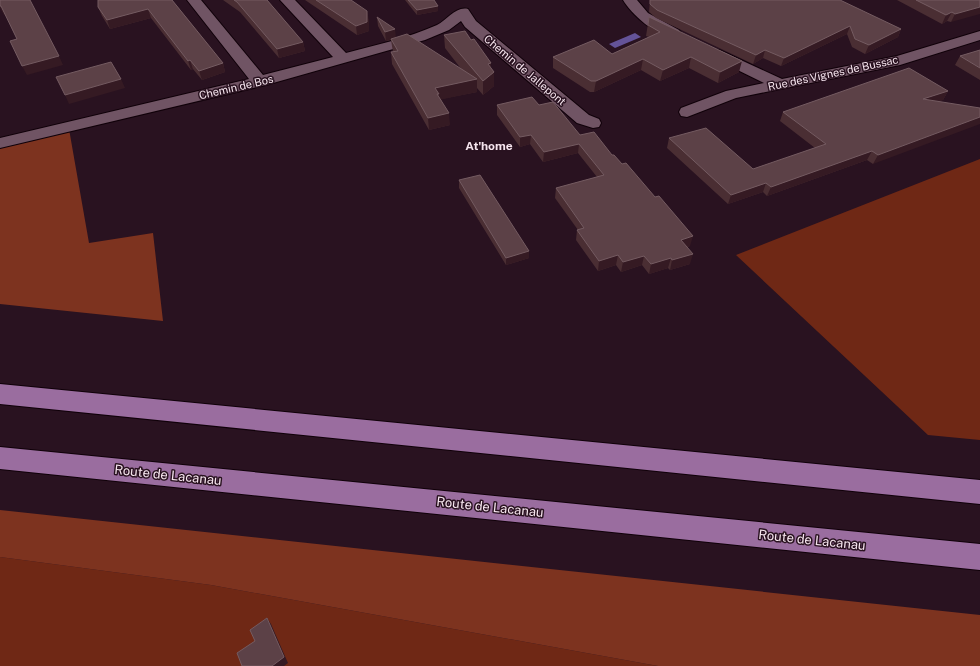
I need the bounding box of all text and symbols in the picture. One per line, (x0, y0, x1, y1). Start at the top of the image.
street label: Chemin de Jallepont (482, 32, 568, 108)
street label: Rue des Vignes de Bussac (767, 53, 899, 93)
street label: Chemin de Bos (198, 73, 275, 101)
district label: At'home (465, 139, 513, 153)
street label: Route de Lacanau (114, 462, 222, 488)
street label: Route de Lacanau (436, 494, 544, 520)
street label: Route de Lacanau (758, 527, 866, 553)

